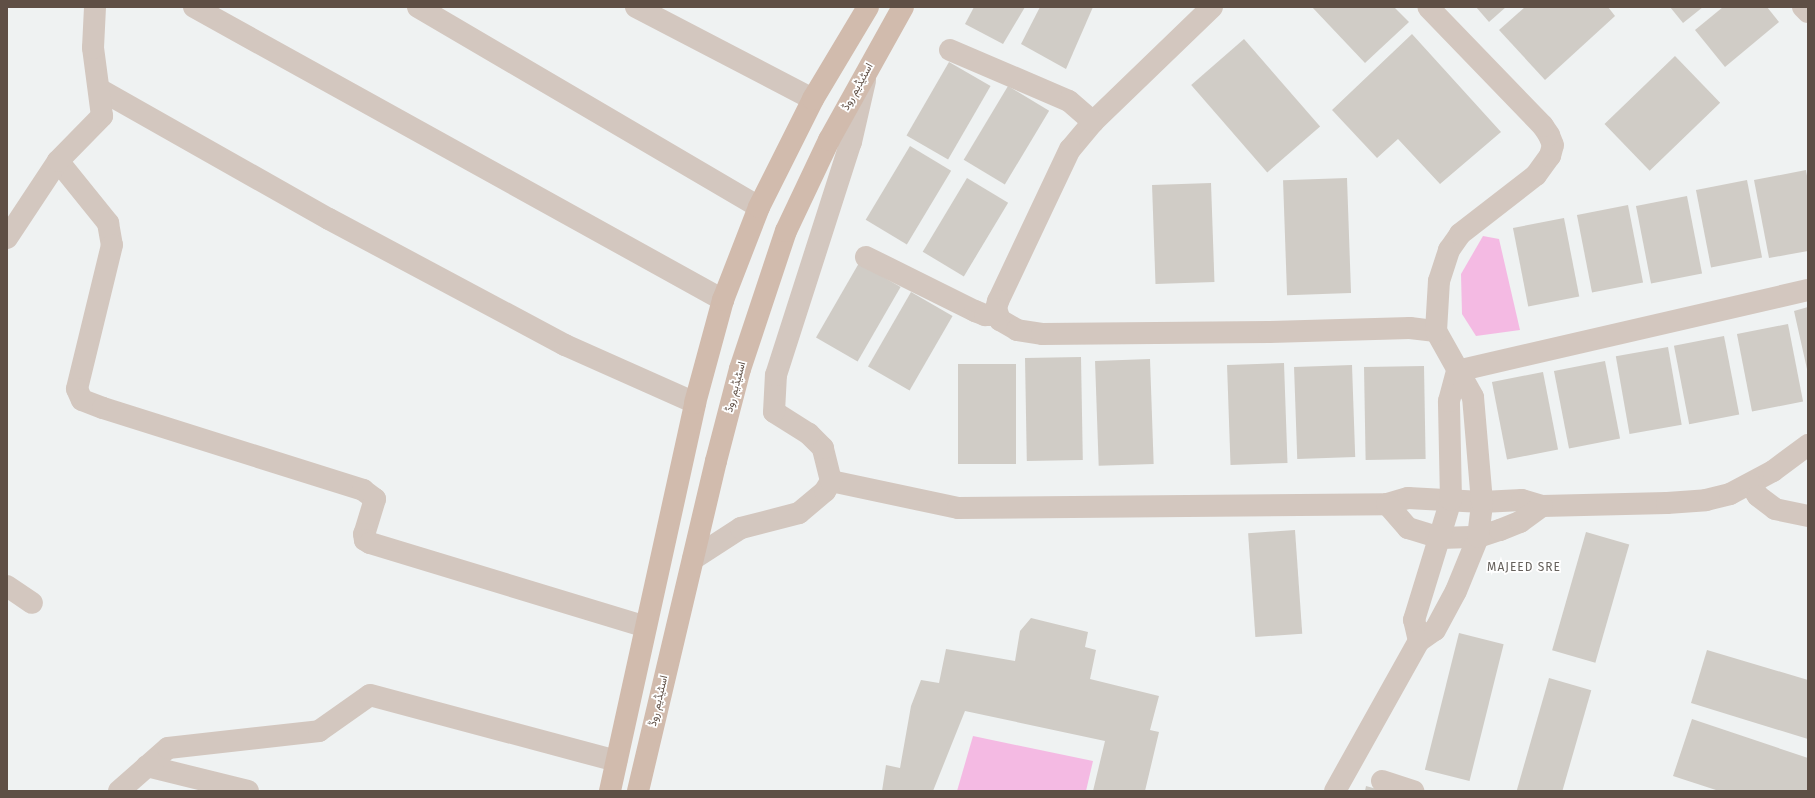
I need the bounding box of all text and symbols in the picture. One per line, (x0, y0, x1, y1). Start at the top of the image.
street label: اسٹیڈیم روڈ (840, 61, 876, 113)
street label: اسٹیڈیم روڈ (723, 360, 749, 414)
district label: MAJEED SRE (1487, 561, 1561, 575)
street label: اسٹیڈیم روڈ (647, 674, 671, 728)

